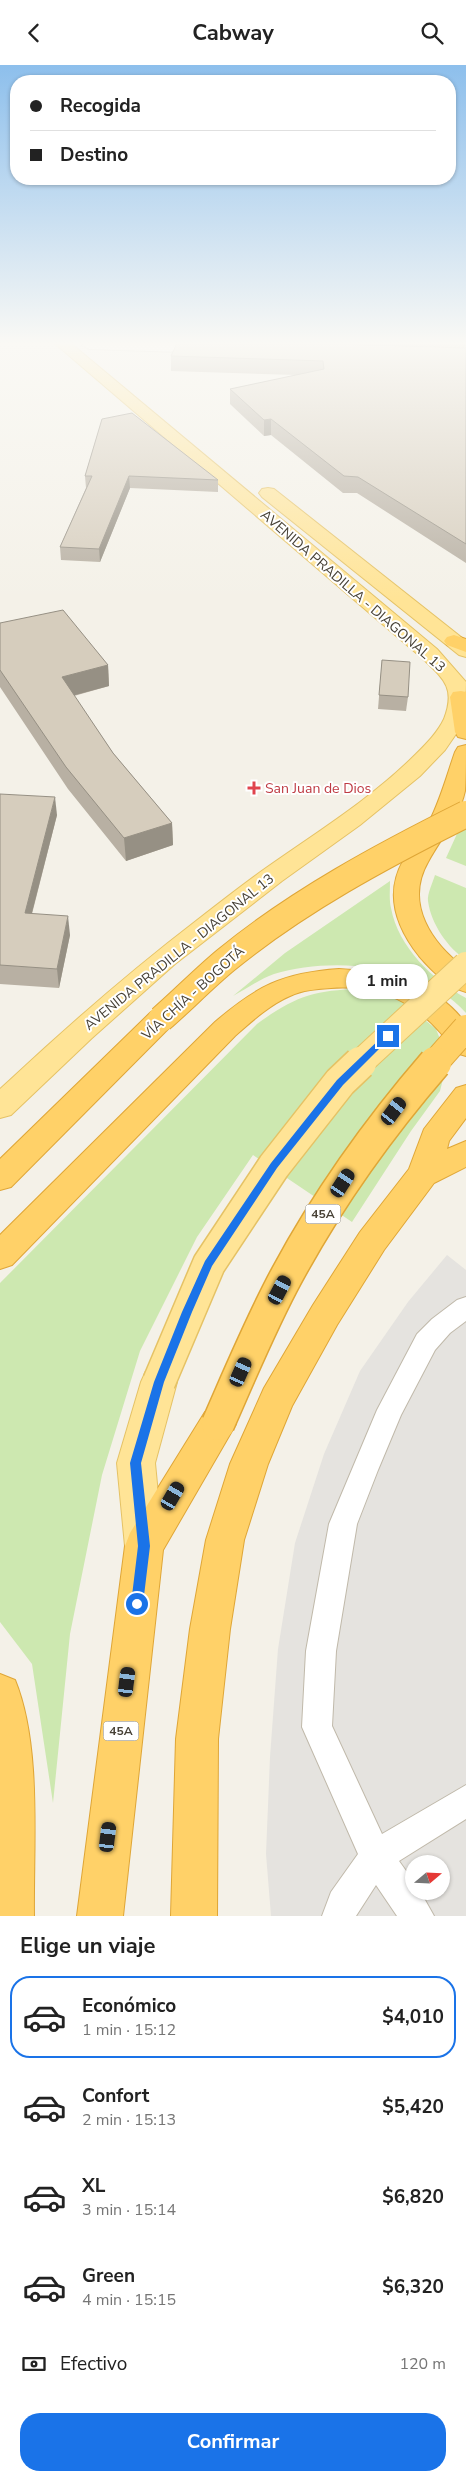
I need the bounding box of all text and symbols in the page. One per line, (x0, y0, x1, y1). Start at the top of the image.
text: Cabway (192, 18, 274, 48)
icon: back (20, 19, 48, 47)
icon: search (418, 19, 446, 47)
text: Recogida (60, 93, 141, 119)
text: Destino (60, 142, 128, 168)
street label: AVENIDA PRADILLA - DIAGONAL 13 (257, 505, 449, 677)
place label: San Juan de Dios (265, 779, 372, 798)
marker: San Juan de Dios (247, 781, 261, 795)
street label: AVENIDA PRADILLA - DIAGONAL 13 (80, 869, 278, 1035)
street label: VÍA CHÍA - BOGOTÁ (137, 942, 248, 1045)
callout: 1 min (347, 963, 429, 999)
text: 1 min (366, 970, 408, 992)
route end (377, 1025, 399, 1047)
car (378, 1095, 409, 1127)
car (328, 1166, 357, 1200)
road number: 45A (306, 1205, 340, 1223)
car (266, 1273, 293, 1307)
car (228, 1355, 253, 1389)
car (159, 1479, 186, 1513)
route start (126, 1593, 148, 1615)
car (117, 1666, 136, 1698)
road number: 45A (104, 1721, 138, 1740)
car (98, 1821, 117, 1853)
north arrow (405, 1855, 450, 1900)
map controls (405, 1855, 450, 1900)
text: Elige un viaje (20, 1931, 155, 1961)
text: Económico (82, 1993, 176, 2019)
icon: car (22, 1995, 67, 2040)
text: $4,010 (382, 2004, 444, 2030)
text: 1 min · 15:12 (82, 2019, 176, 2041)
text: Confort (82, 2083, 149, 2109)
icon: car (22, 2085, 67, 2130)
text: $5,420 (382, 2094, 444, 2120)
text: 2 min · 15:13 (82, 2109, 176, 2131)
text: XL (82, 2173, 105, 2199)
icon: car (22, 2175, 67, 2220)
text: $6,820 (382, 2184, 444, 2210)
text: 3 min · 15:14 (82, 2199, 176, 2221)
text: Green (82, 2263, 135, 2289)
icon: car (22, 2265, 67, 2310)
text: $6,320 (382, 2274, 444, 2300)
text: 4 min · 15:15 (82, 2289, 176, 2311)
icon: cash (20, 2350, 48, 2378)
text: Efectivo (60, 2351, 127, 2377)
text: 120 m (399, 2353, 446, 2375)
button: Confirmar (20, 2413, 446, 2471)

